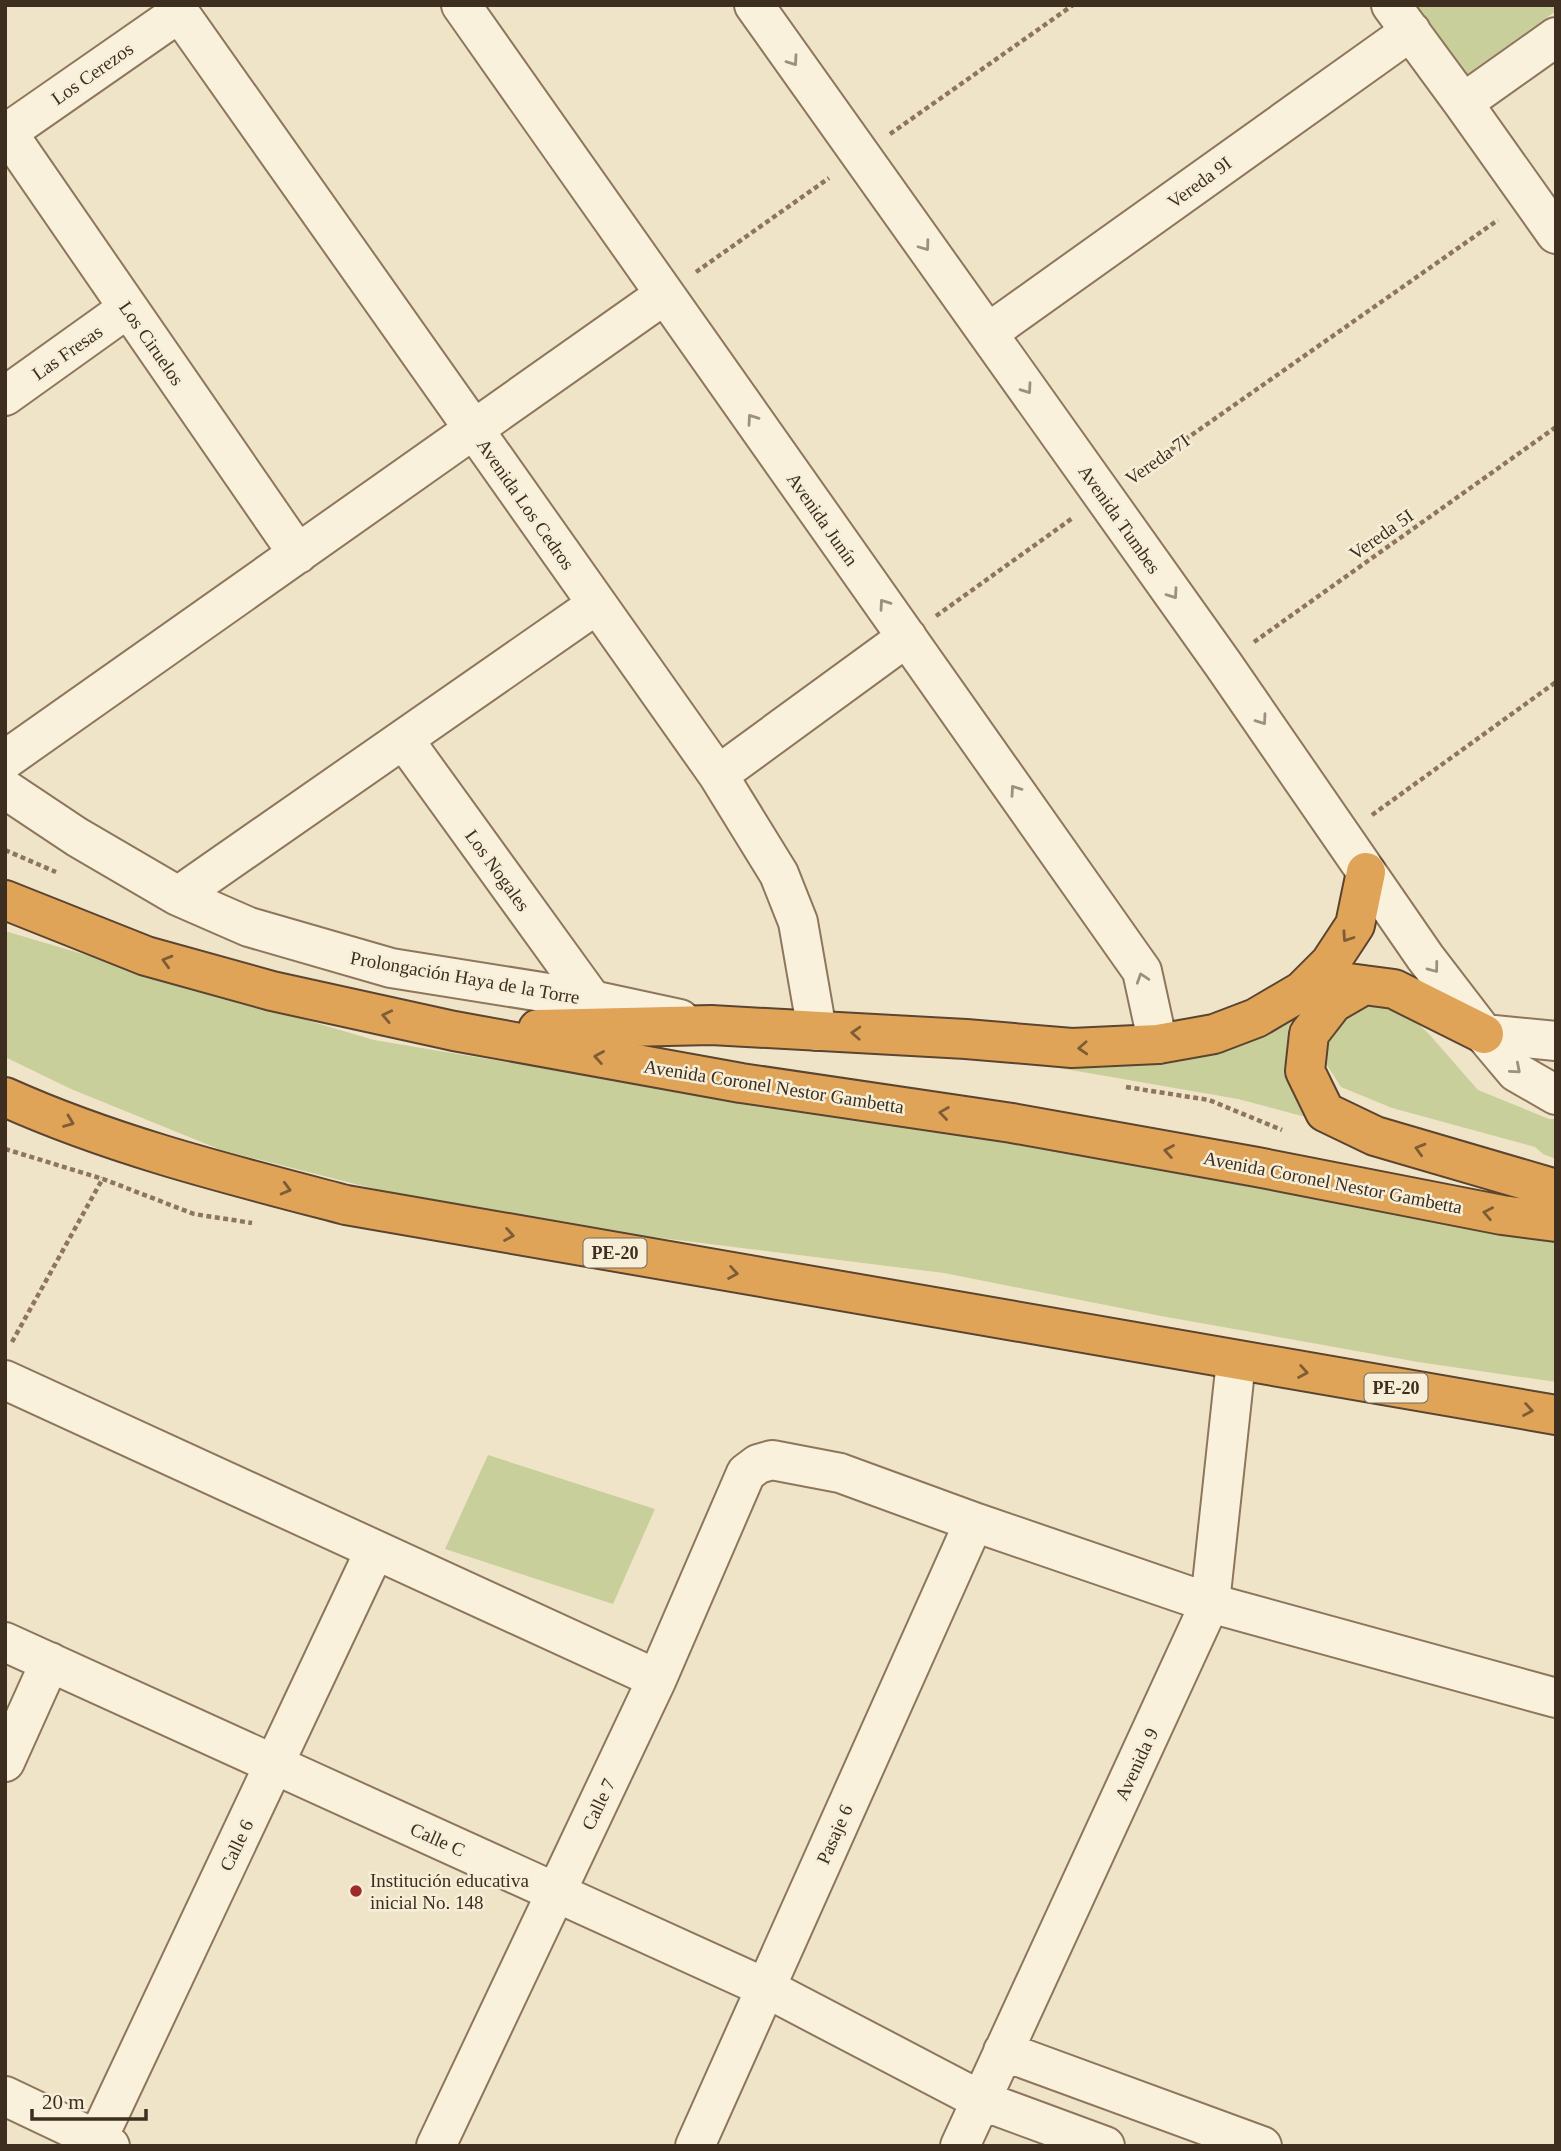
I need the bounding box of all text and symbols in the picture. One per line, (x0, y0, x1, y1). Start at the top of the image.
street label: Los Cerezos (48, 38, 137, 109)
one-way arrow (785, 53, 797, 66)
street label: Vereda 9I (1163, 152, 1235, 212)
one-way arrow (917, 239, 929, 251)
street label: Los Ciruelos (115, 297, 188, 389)
street label: Las Fresas (28, 321, 106, 384)
one-way arrow (1019, 381, 1031, 394)
one-way arrow (748, 414, 760, 427)
street label: Vereda 7I (1121, 430, 1193, 489)
street label: Avenida Los Cedros (473, 435, 579, 574)
street label: Avenida Tumbes (1074, 461, 1165, 578)
street label: Avenida Junín (783, 469, 863, 570)
street label: Vereda 5I (1345, 505, 1417, 564)
one-way arrow (1165, 586, 1177, 599)
one-way arrow (879, 599, 892, 612)
one-way arrow (1254, 712, 1266, 725)
one-way arrow (1011, 785, 1023, 798)
street label: Los Nogales (461, 825, 534, 915)
one-way arrow (1343, 929, 1356, 942)
street label: Prolongación Haya de la Torre (349, 947, 581, 1008)
one-way arrow (161, 955, 173, 970)
one-way arrow (1425, 960, 1438, 973)
one-way arrow (1136, 972, 1151, 984)
one-way arrow (381, 1010, 393, 1025)
one-way arrow (851, 1026, 862, 1041)
one-way arrow (1077, 1040, 1088, 1055)
one-way arrow (593, 1050, 605, 1065)
street label: Avenida Coronel Nestor Gambetta (642, 1056, 906, 1118)
one-way arrow (1508, 1061, 1521, 1073)
one-way arrow (938, 1105, 950, 1120)
one-way arrow (62, 1113, 74, 1127)
one-way arrow (1414, 1143, 1426, 1158)
one-way arrow (1163, 1144, 1175, 1159)
street label: Avenida Coronel Nestor Gambetta (1202, 1147, 1465, 1218)
one-way arrow (280, 1181, 292, 1195)
one-way arrow (1482, 1206, 1494, 1221)
one-way arrow (503, 1227, 515, 1242)
road number: PE-20 (584, 1238, 646, 1268)
one-way arrow (727, 1265, 739, 1280)
one-way arrow (1297, 1364, 1309, 1379)
road number: PE-20 (1364, 1373, 1428, 1402)
one-way arrow (1522, 1402, 1534, 1417)
street label: Avenida 9 (1111, 1725, 1162, 1804)
street label: Calle 7 (577, 1775, 619, 1833)
street label: Pasaje 6 (812, 1801, 857, 1867)
street label: Calle 6 (215, 1816, 257, 1874)
street label: Calle C (407, 1818, 468, 1861)
place label: Institución educativa inicial No. 148 (370, 1870, 529, 1913)
marker: Institución educativa inicial No. 148 (348, 1883, 364, 1899)
scale bar (32, 2078, 145, 2122)
text: 20 m (42, 2090, 85, 2114)

